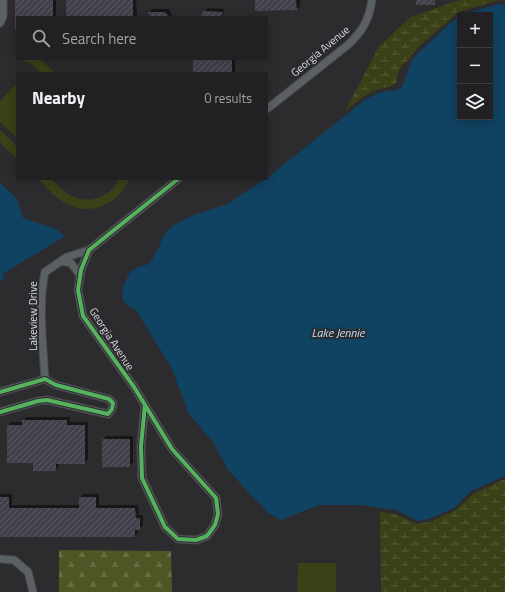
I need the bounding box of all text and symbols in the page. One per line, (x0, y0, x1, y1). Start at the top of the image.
map controls (457, 12, 493, 120)
button: + (457, 12, 493, 48)
search box (16, 16, 268, 60)
street label: Georgia Avenue (287, 21, 353, 80)
icon: search (30, 27, 52, 49)
text: Search here (62, 27, 136, 50)
button: − (457, 48, 493, 84)
button: layers (457, 84, 493, 120)
text: Nearby (32, 85, 85, 111)
text: 0 results (204, 88, 252, 108)
street label: Lakeview Drive (25, 281, 41, 351)
street label: Georgia Avenue (86, 304, 139, 374)
water label: Lake Jennie (311, 323, 366, 342)

